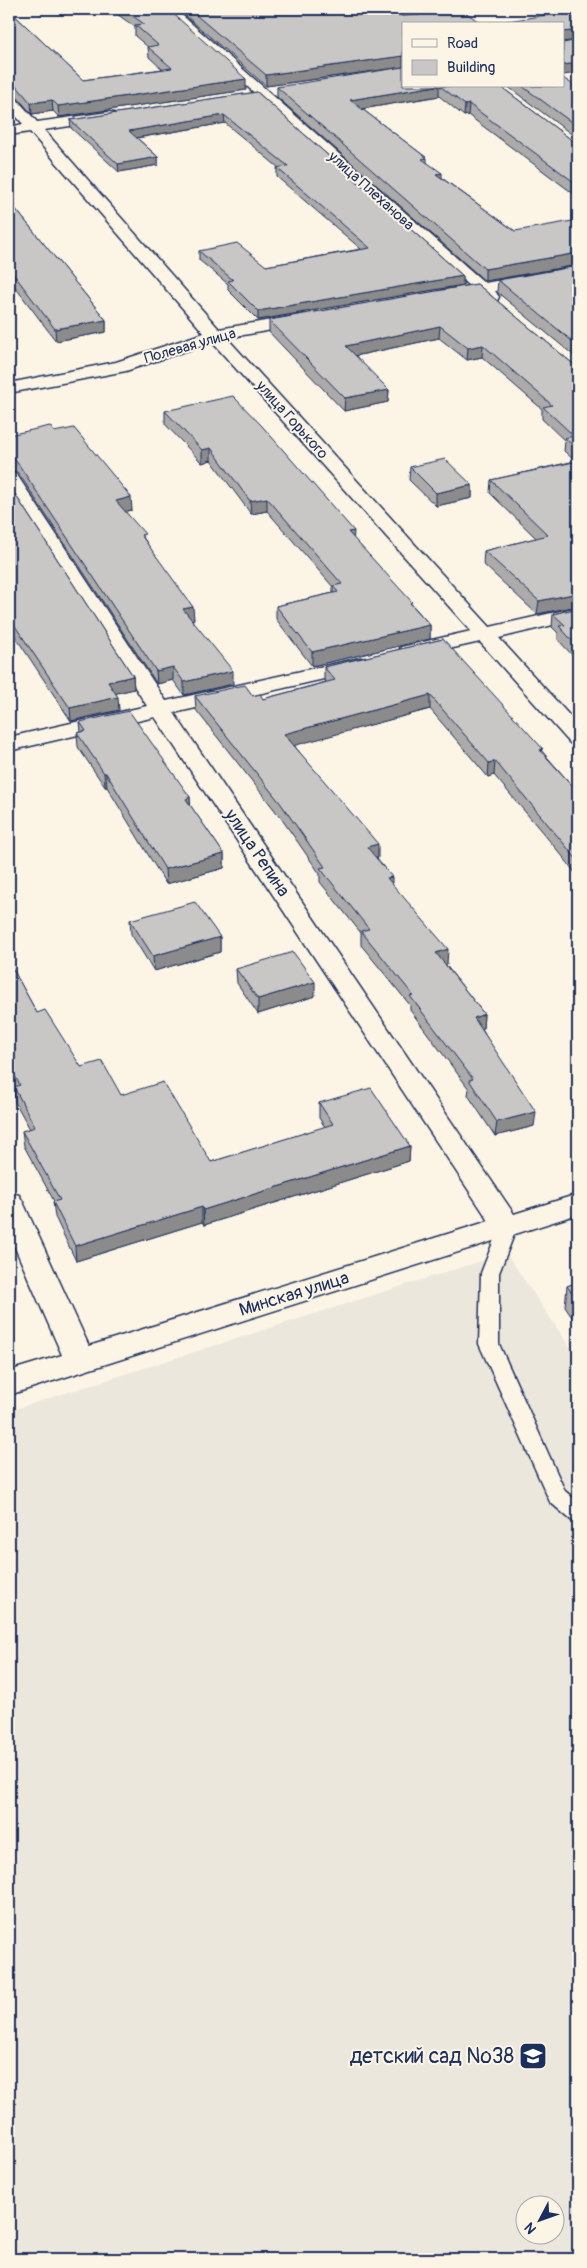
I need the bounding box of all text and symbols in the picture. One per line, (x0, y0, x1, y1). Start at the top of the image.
legend (402, 22, 564, 88)
text: Road (447, 34, 478, 53)
text: Building (447, 58, 495, 77)
street label: улица Плеханова (323, 147, 418, 235)
street label: Полевая улица (142, 324, 238, 368)
street label: улица Горького (251, 376, 332, 463)
street label: улица Репина (219, 804, 295, 901)
street label: Минская улица (236, 1266, 352, 1322)
school or university icon: детский сад №38 (518, 2041, 548, 2071)
place label: детский сад №38 (350, 2043, 514, 2070)
north arrow (514, 2196, 564, 2246)
text: N (521, 2219, 540, 2237)

